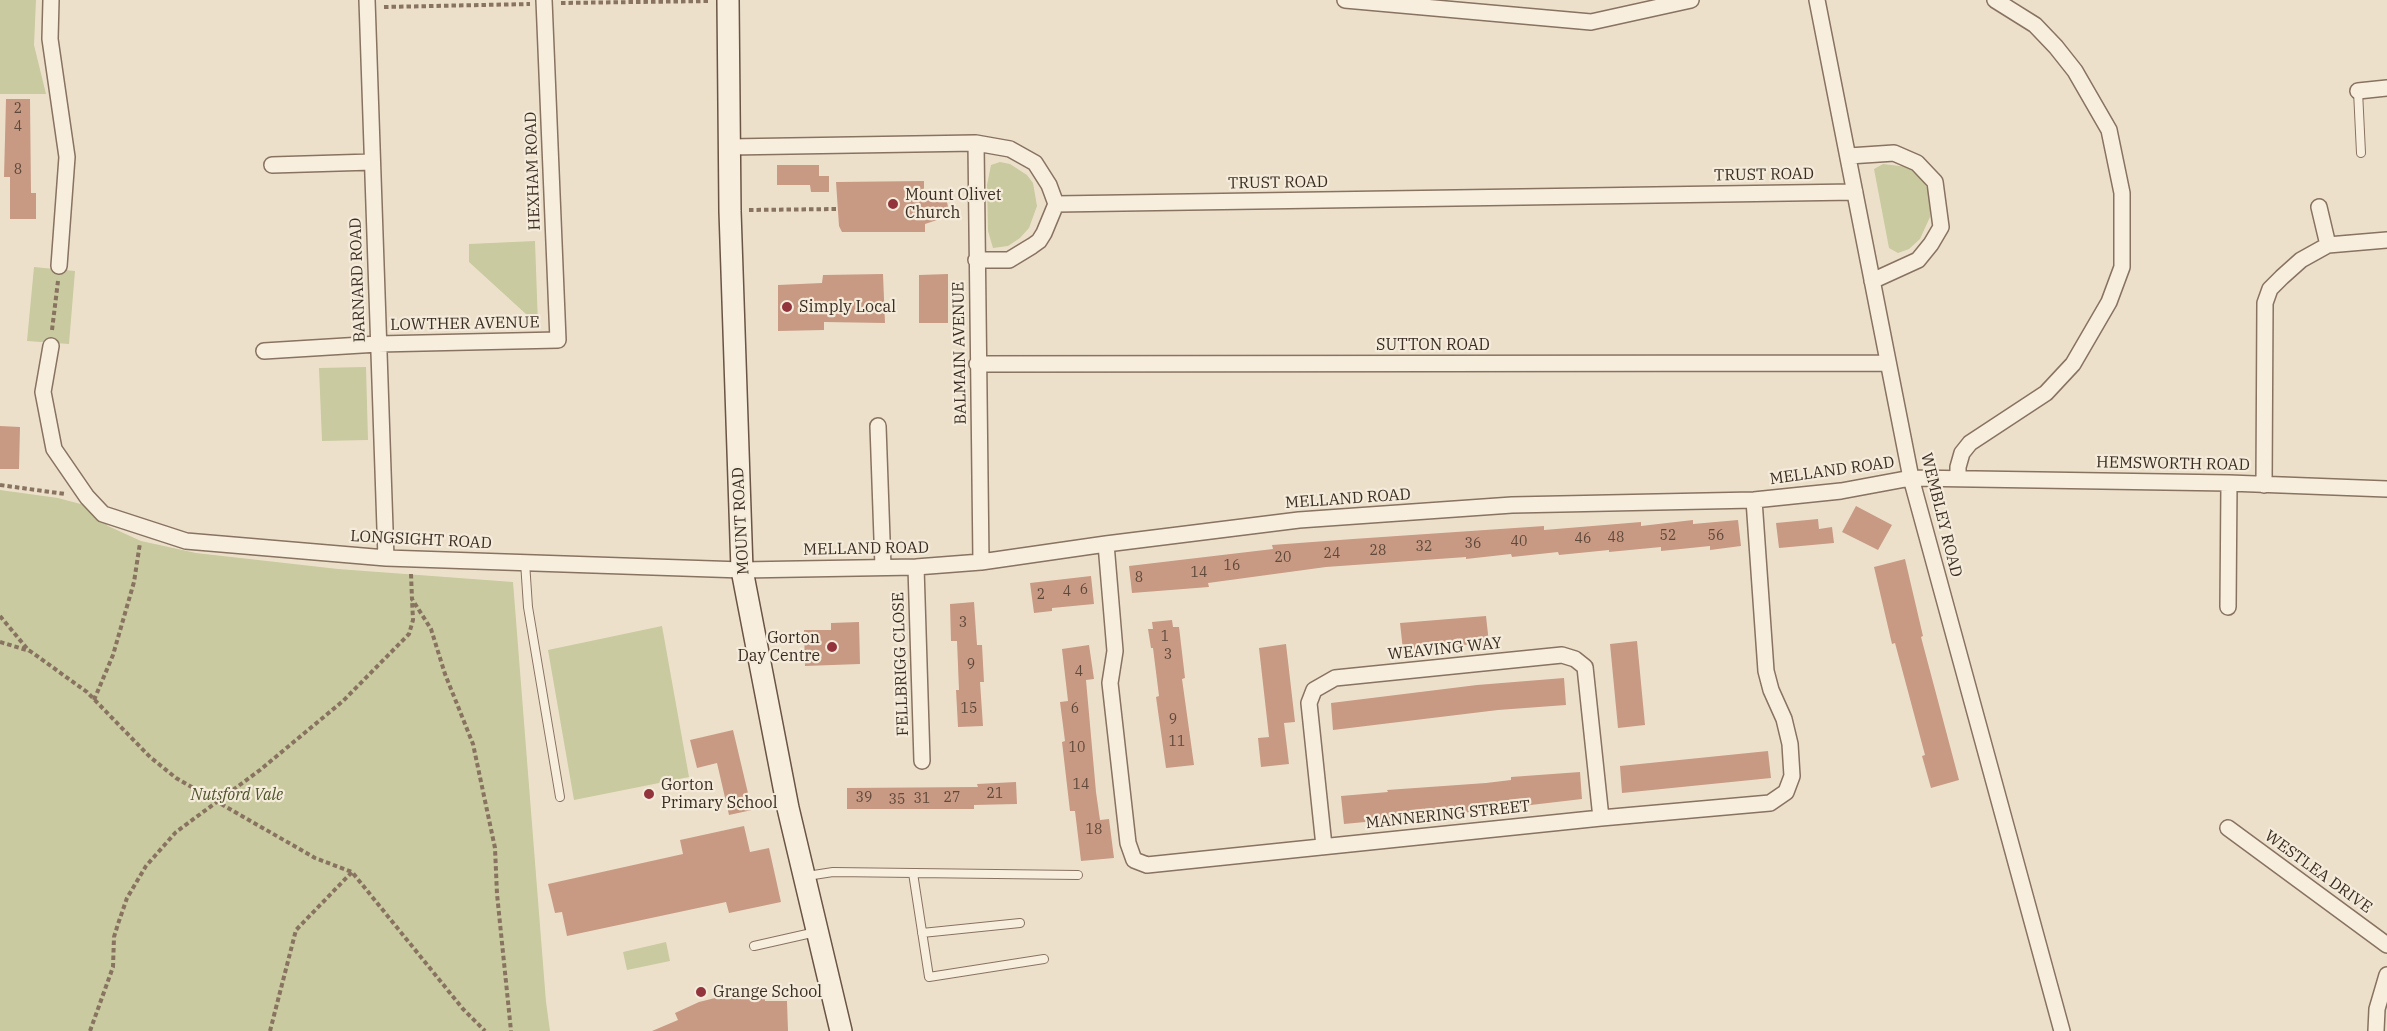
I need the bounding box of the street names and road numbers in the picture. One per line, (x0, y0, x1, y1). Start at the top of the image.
street label: HEXHAM ROAD (521, 111, 545, 231)
street label: TRUST ROAD (1714, 165, 1814, 185)
street label: TRUST ROAD (1228, 173, 1328, 193)
street label: BARNARD ROAD (346, 217, 370, 343)
street label: BALMAIN AVENUE (949, 281, 971, 425)
street label: LOWTHER AVENUE (390, 313, 540, 335)
street label: SUTTON ROAD (1376, 335, 1490, 355)
street label: WEMBLEY ROAD (1916, 451, 1966, 579)
street label: MELLAND ROAD (1768, 453, 1896, 489)
street label: HEMSWORTH ROAD (2096, 453, 2250, 475)
street label: MOUNT ROAD (729, 467, 753, 575)
street label: MELLAND ROAD (1285, 485, 1411, 513)
street label: LONGSIGHT ROAD (350, 527, 492, 553)
street label: MELLAND ROAD (803, 538, 929, 560)
street label: FELLBRIGG CLOSE (889, 592, 913, 736)
street label: WEAVING WAY (1387, 633, 1503, 665)
street label: MANNERING STREET (1365, 797, 1531, 833)
street label: WESTLEA DRIVE (2260, 827, 2376, 917)

